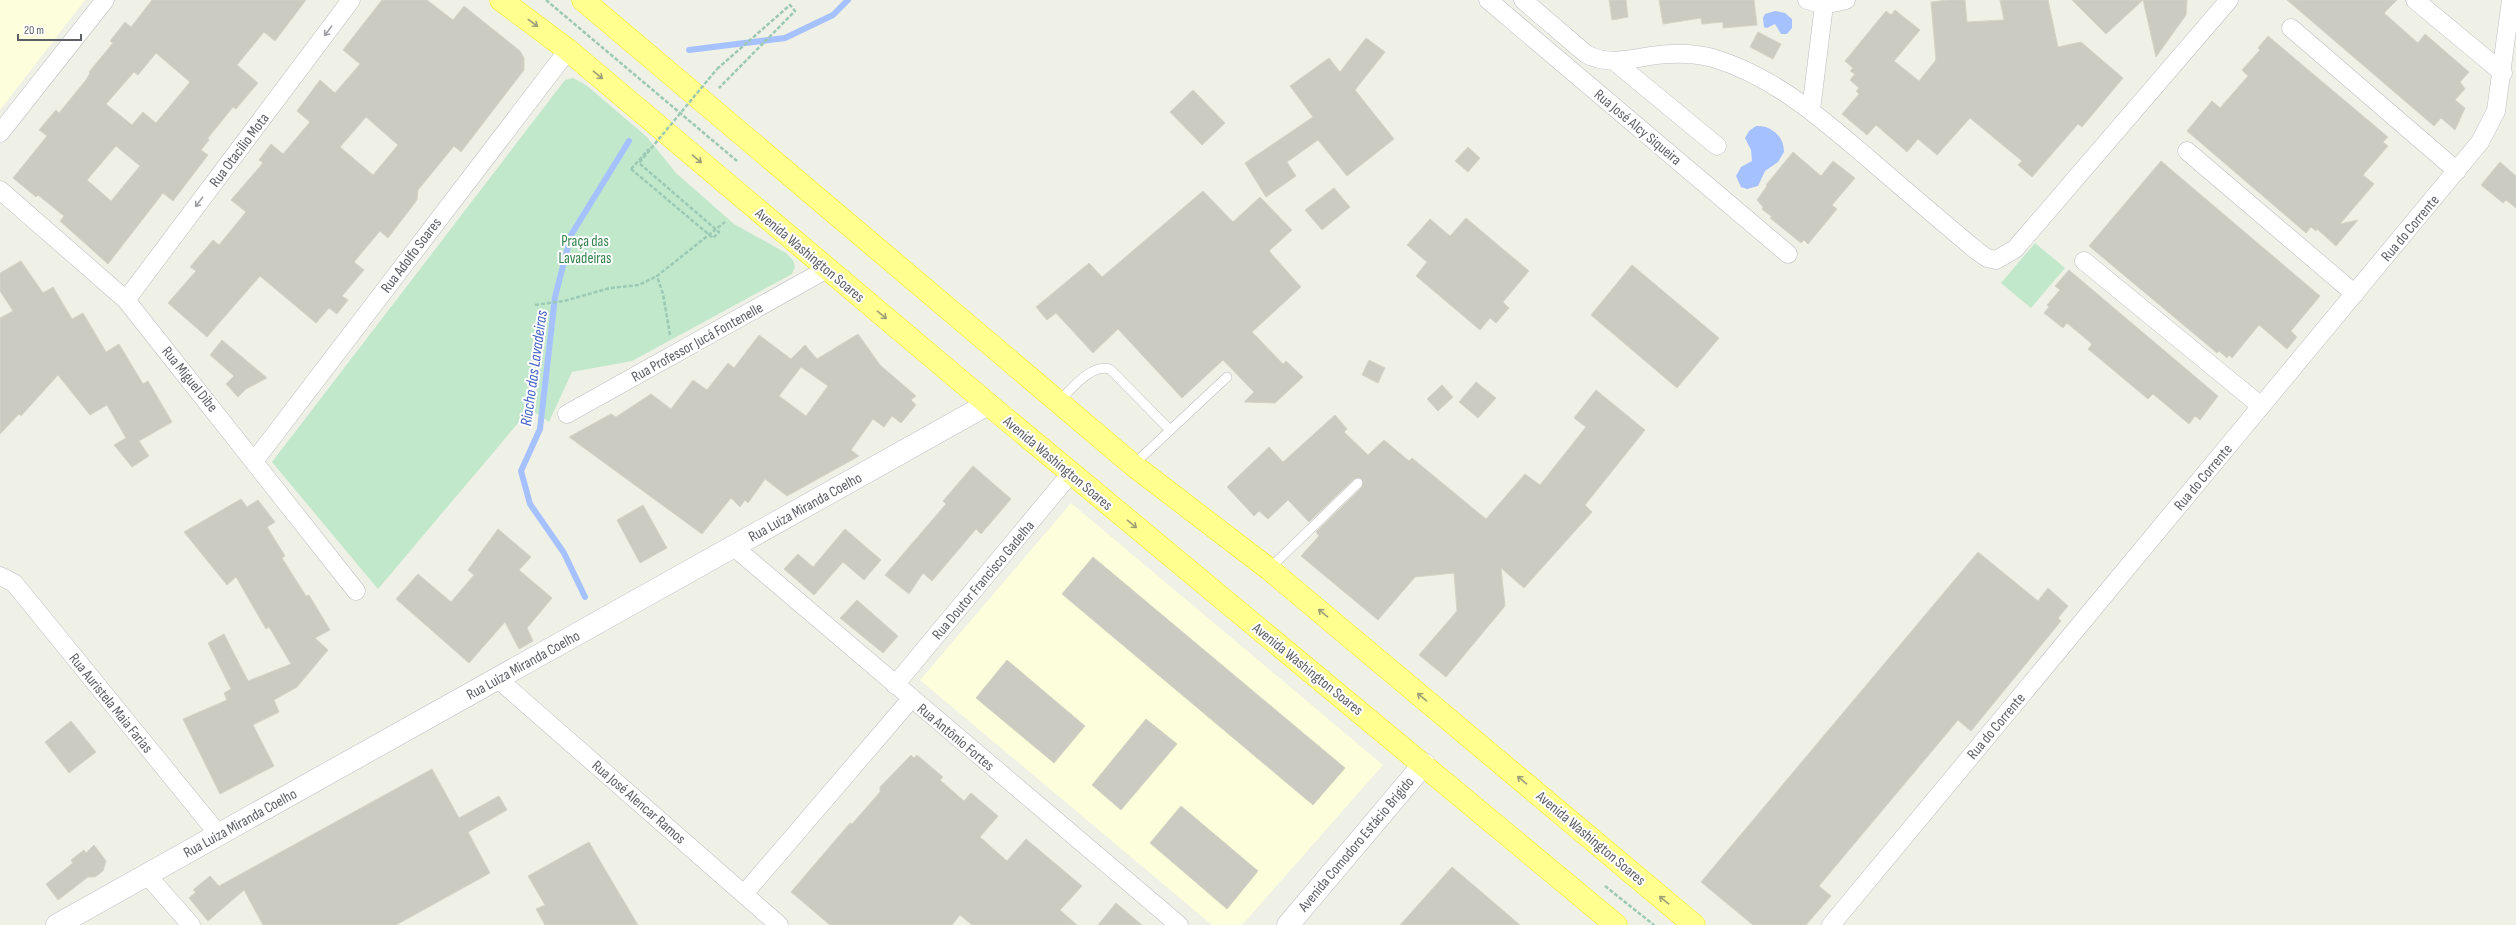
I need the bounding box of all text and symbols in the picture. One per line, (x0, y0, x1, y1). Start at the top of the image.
scale bar (18, 16, 81, 42)
one-way arrow (527, 19, 538, 27)
text: 20 m (24, 23, 44, 38)
one-way arrow (324, 26, 332, 37)
one-way arrow (592, 70, 603, 79)
street label: Rua José Alcy Siqueira (1590, 85, 1685, 170)
street label: Rua Otacílio Mota (205, 109, 274, 191)
one-way arrow (691, 155, 702, 164)
street label: Rua do Corrente (2377, 191, 2444, 265)
one-way arrow (195, 197, 204, 208)
street label: Avenida Washington Soares (750, 203, 868, 307)
street label: Rua Adolfo Soares (377, 214, 446, 297)
park label: Praça das Lavadeiras (559, 232, 611, 268)
street label: Rua Professor Jucá Fontenelle (628, 298, 766, 387)
water label: Riacho das Lavadeiras (517, 309, 552, 427)
one-way arrow (876, 311, 887, 320)
street label: Rua Miguel Dibe (157, 343, 222, 416)
street label: Avenida Washington Soares (998, 411, 1116, 515)
street label: Rua do Corrente (2170, 440, 2237, 514)
street label: Rua Luiza Miranda Coelho (745, 468, 865, 546)
street label: Rua Doutor Francisco Gadelha (928, 517, 1039, 644)
one-way arrow (1127, 519, 1138, 528)
one-way arrow (1317, 609, 1328, 618)
street label: Avenida Washington Soares (1248, 618, 1367, 720)
street label: Rua Luiza Miranda Coelho (463, 626, 583, 704)
street label: Rua Auristela Maia Farias (65, 650, 157, 757)
street label: Rua do Corrente (1963, 689, 2030, 763)
one-way arrow (1417, 692, 1428, 701)
street label: Rua Antônio Fortes (913, 700, 998, 775)
street label: Rua José Alencar Ramos (588, 756, 690, 848)
street label: Avenida Comodoro Estácio Brigido (1294, 773, 1418, 916)
one-way arrow (1517, 776, 1527, 785)
street label: Rua Luiza Miranda Coelho (180, 784, 300, 862)
street label: Avenida Washington Soares (1531, 786, 1649, 890)
one-way arrow (1659, 895, 1670, 904)

